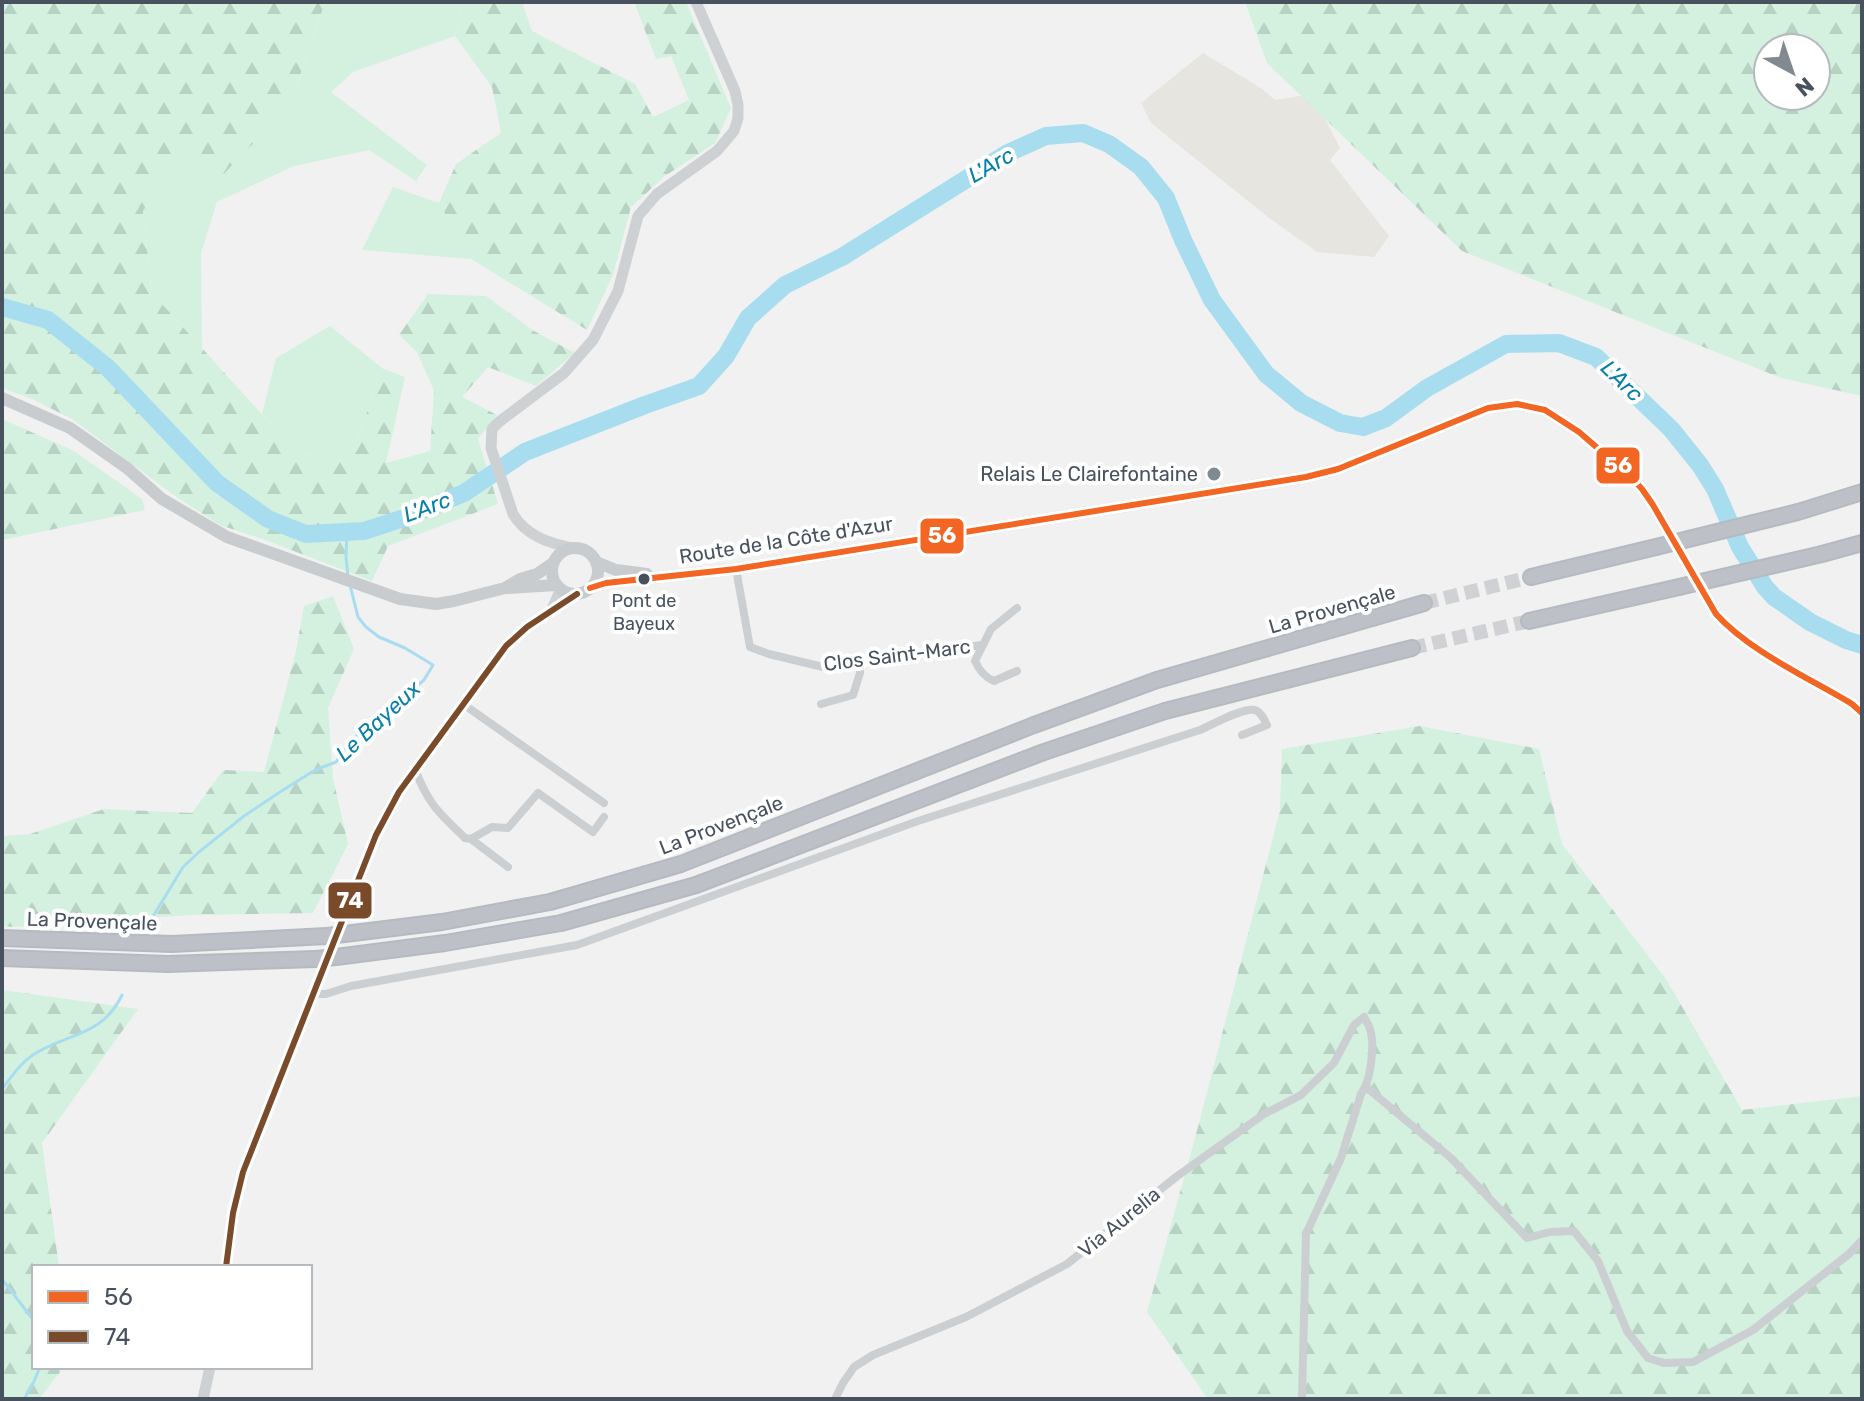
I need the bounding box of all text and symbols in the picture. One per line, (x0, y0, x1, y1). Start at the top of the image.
north arrow (1752, 32, 1832, 112)
text: N (1790, 72, 1819, 102)
water label: L'Arc (963, 141, 1019, 189)
water label: L'Arc (1595, 354, 1649, 408)
line badge: 56 (1595, 446, 1641, 485)
text: 56 (1604, 452, 1632, 479)
place label: Relais Le Clairefontaine (980, 462, 1198, 486)
marker: Relais Le Clairefontaine (1205, 465, 1223, 483)
water label: L'Arc (400, 486, 454, 528)
street label: Route de la Côte d'Azur (677, 511, 895, 569)
line badge: 56 (919, 517, 965, 555)
text: 56 (928, 522, 956, 549)
marker: Pont de Bayeux (636, 571, 652, 587)
street label: La Provençale (1266, 579, 1398, 639)
place label: Pont de Bayeux (612, 590, 676, 635)
street label: Clos Saint-Marc (822, 634, 972, 676)
water label: Le Bayeux (330, 674, 427, 767)
street label: La Provençale (656, 790, 786, 860)
line badge: 74 (327, 881, 373, 920)
text: 74 (337, 887, 363, 914)
street label: La Provençale (26, 907, 158, 935)
street label: Via Aurelia (1073, 1182, 1165, 1262)
legend (32, 1265, 312, 1369)
text: 56 (104, 1283, 133, 1311)
text: 74 (104, 1323, 130, 1351)

